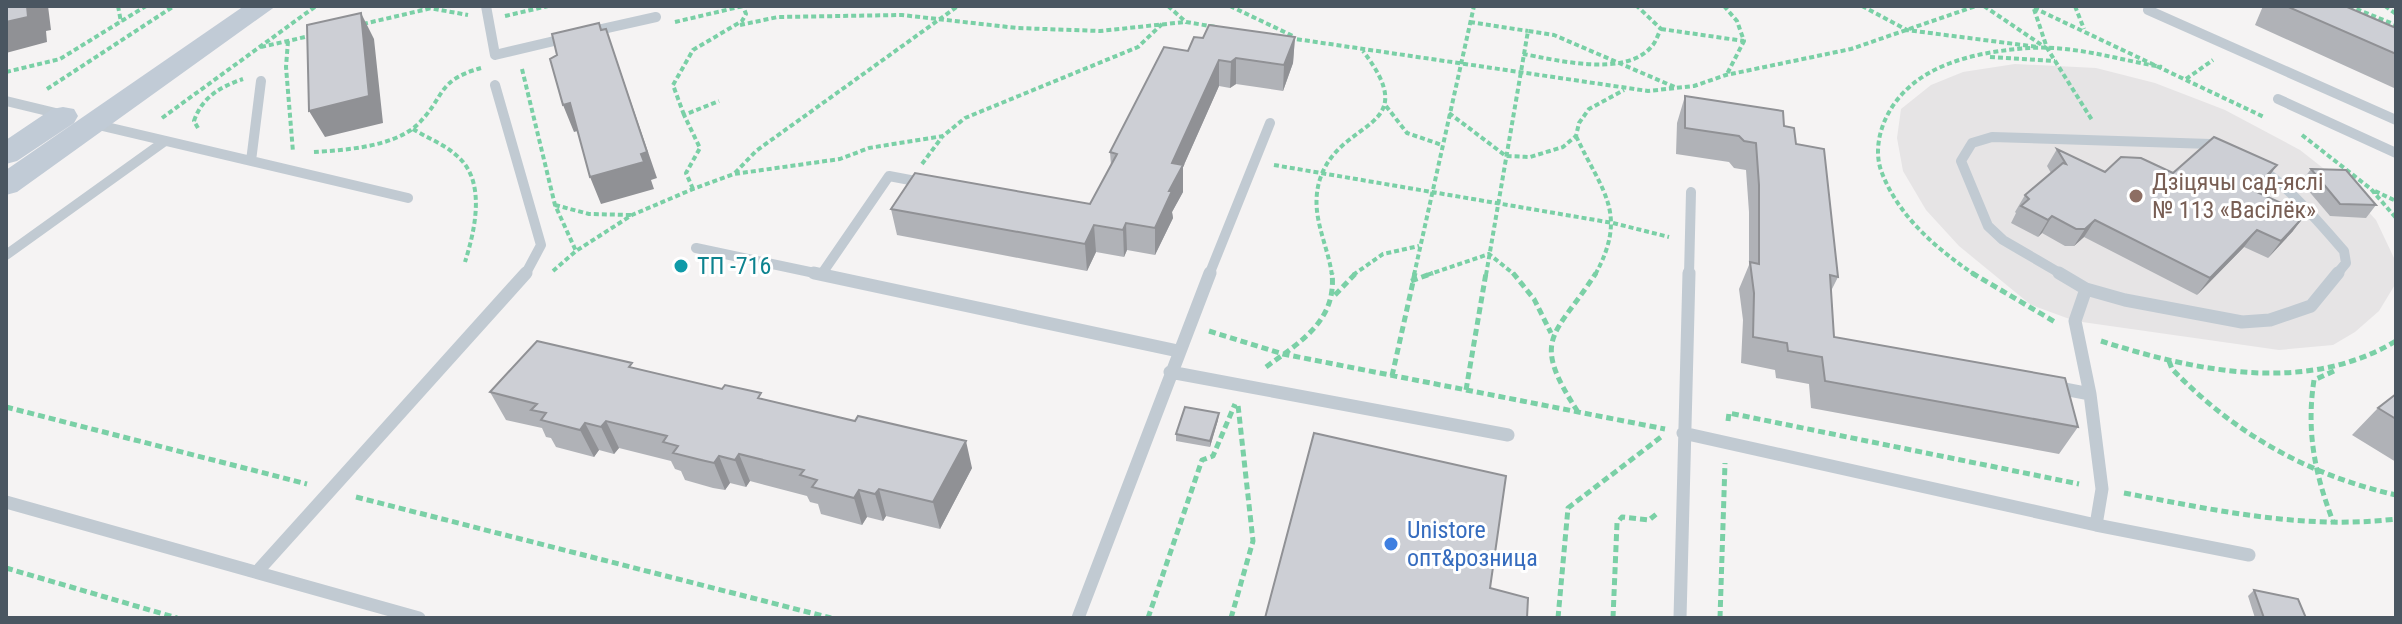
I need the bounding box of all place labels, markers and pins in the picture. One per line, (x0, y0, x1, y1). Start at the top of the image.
place label: Дзіцячы сад-яслі № 113 «Васілёк» (2152, 168, 2324, 224)
marker: Дзіцячы сад-яслі № 113 «Васілёк» (2127, 187, 2145, 205)
place label: ТП -716 (697, 252, 771, 280)
marker: ТП -716 (672, 257, 690, 275)
place label: Unistore опт&розница (1407, 516, 1538, 572)
marker: Unistore опт&розница (1382, 535, 1400, 553)

